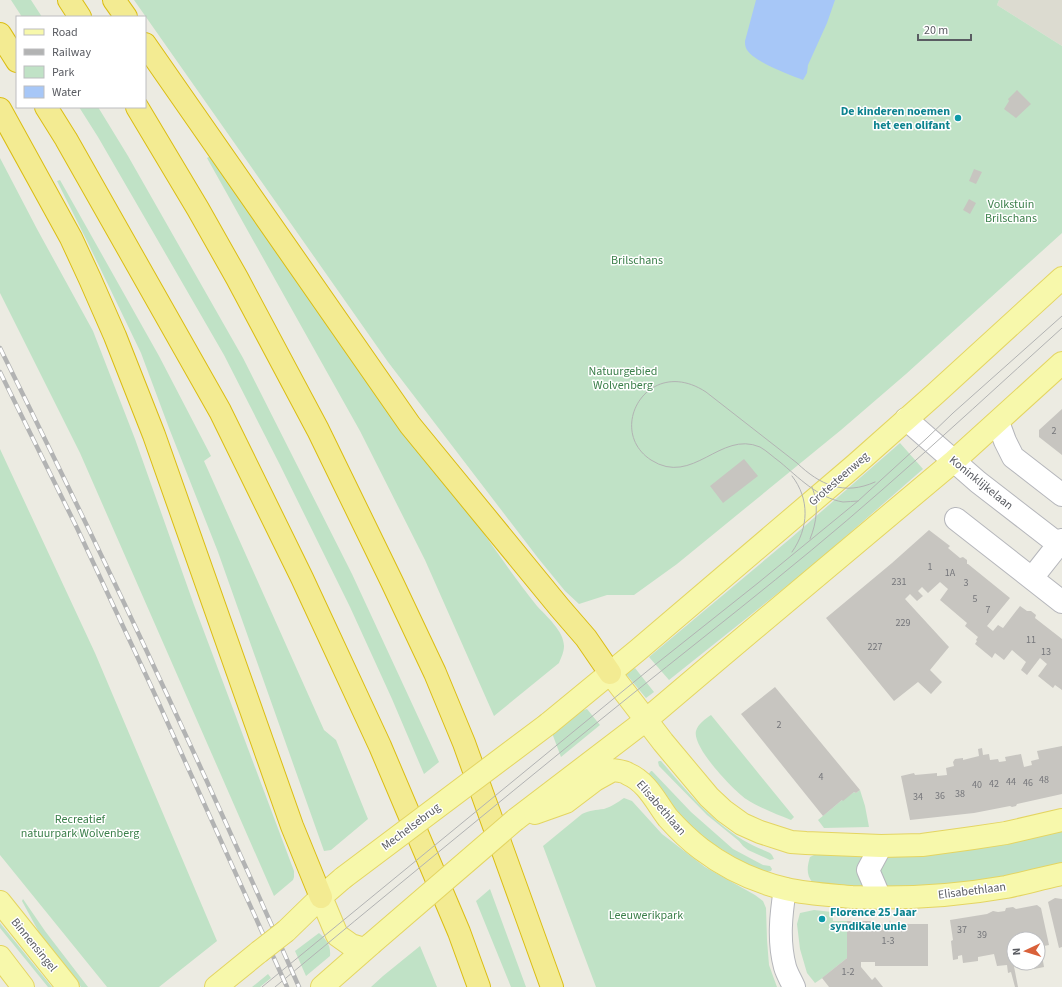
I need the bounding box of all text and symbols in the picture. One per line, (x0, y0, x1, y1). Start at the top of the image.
legend (16, 16, 146, 108)
scale bar (918, 16, 971, 42)
text: 20 m (924, 22, 948, 39)
text: Road (52, 24, 78, 41)
text: Railway (52, 44, 91, 61)
text: Park (52, 64, 74, 81)
text: Water (52, 84, 82, 101)
place label: De kinderen noemen het een olifant (841, 103, 950, 134)
marker: De kinderen noemen het een olifant (953, 113, 963, 123)
park label: Volkstuin Brilschans (985, 196, 1037, 227)
park label: Brilschans (611, 252, 663, 269)
park label: Natuurgebied Wolvenberg (589, 363, 657, 394)
house number: 2 (1052, 424, 1057, 438)
street label: Grotesteenweg (805, 448, 873, 510)
street label: Koninklijkelaan (945, 452, 1017, 514)
house number: 1 (928, 560, 933, 574)
house number: 1A (945, 566, 956, 580)
house number: 231 (892, 575, 906, 589)
house number: 3 (964, 576, 969, 590)
house number: 5 (973, 592, 978, 606)
house number: 7 (986, 603, 991, 617)
house number: 229 (896, 616, 910, 630)
house number: 11 (1026, 633, 1036, 647)
house number: 227 (868, 640, 882, 654)
house number: 13 (1041, 645, 1051, 659)
house number: 2 (777, 718, 782, 732)
house number: 4 (819, 770, 824, 784)
house number: 48 (1039, 773, 1049, 787)
house number: 44 (1006, 775, 1016, 789)
house number: 46 (1023, 776, 1033, 790)
street label: Elisabethlaan (632, 777, 690, 839)
house number: 42 (989, 777, 999, 791)
house number: 40 (972, 778, 982, 792)
house number: 38 (955, 787, 965, 801)
house number: 36 (935, 789, 945, 803)
house number: 34 (913, 790, 923, 804)
street label: Mechelsebrug (378, 799, 444, 855)
park label: Recreatief natuurpark Wolvenberg (21, 811, 139, 842)
street label: Elisabethlaan (937, 878, 1007, 904)
place label: Florence 25 Jaar syndikale unie (830, 904, 917, 935)
park label: Leeuwerikpark (609, 907, 683, 924)
street label: Binnensingel (7, 914, 61, 976)
marker: Florence 25 Jaar syndikale unie (817, 914, 827, 924)
house number: 37 (957, 923, 967, 937)
house number: 39 (977, 928, 987, 942)
north arrow (1006, 931, 1046, 971)
house number: 1-3 (881, 934, 895, 948)
text: N (1009, 947, 1024, 956)
house number: 1-2 (841, 965, 855, 979)

